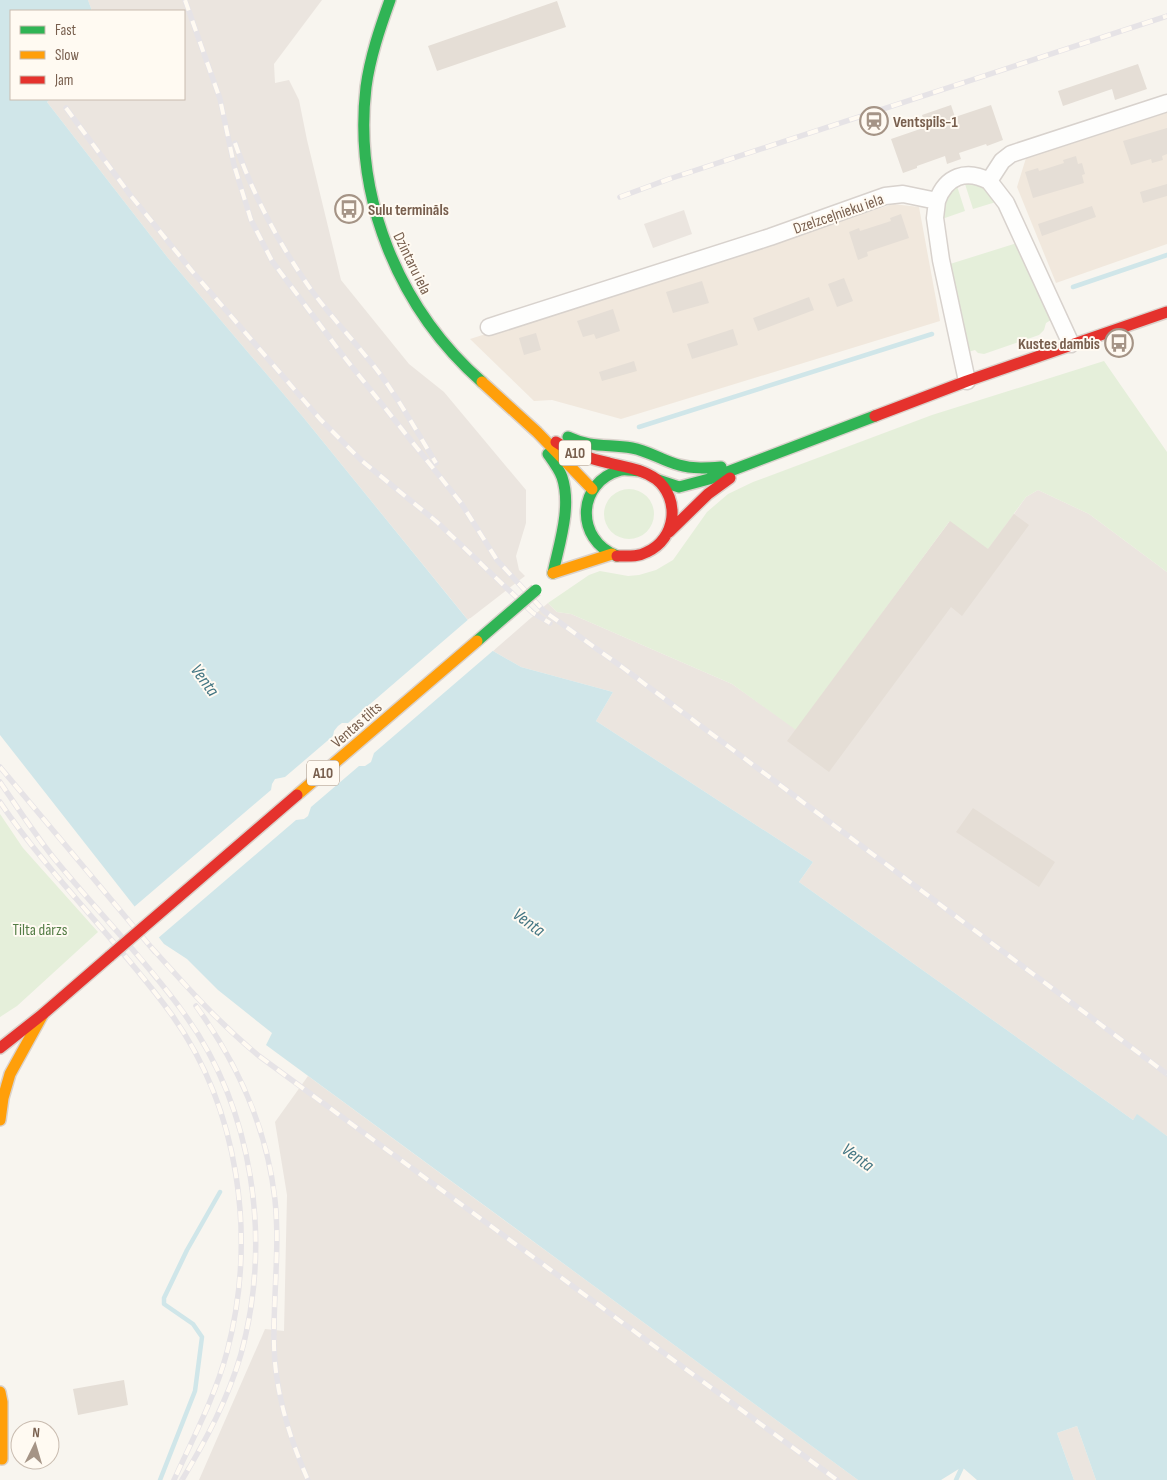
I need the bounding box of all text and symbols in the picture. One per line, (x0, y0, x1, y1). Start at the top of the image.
legend (10, 10, 185, 100)
text: Fast (55, 21, 77, 40)
text: Slow (55, 46, 79, 65)
text: Jam (54, 71, 73, 90)
station icon: Ventspils-1 (859, 106, 889, 136)
place label: Ventspils-1 (893, 113, 958, 132)
street label: Dzelzceļnieku iela (791, 190, 886, 239)
bus stop icon: Sulu termināls (334, 194, 364, 224)
place label: Sulu termināls (368, 201, 449, 220)
street label: Dzintaru iela (388, 229, 435, 298)
bus stop icon: Kustes dambis (1104, 328, 1134, 358)
place label: Kustes dambis (1018, 335, 1100, 354)
road number: A10 (559, 440, 591, 466)
water label: Venta (186, 660, 224, 701)
street label: Ventas tilts (328, 698, 386, 752)
road number: A10 (307, 760, 339, 786)
water label: Venta (509, 904, 549, 941)
park label: Tilta dārzs (13, 921, 68, 940)
water label: Venta (838, 1139, 878, 1176)
north arrow (10, 1420, 60, 1470)
text: N (32, 1424, 41, 1441)

